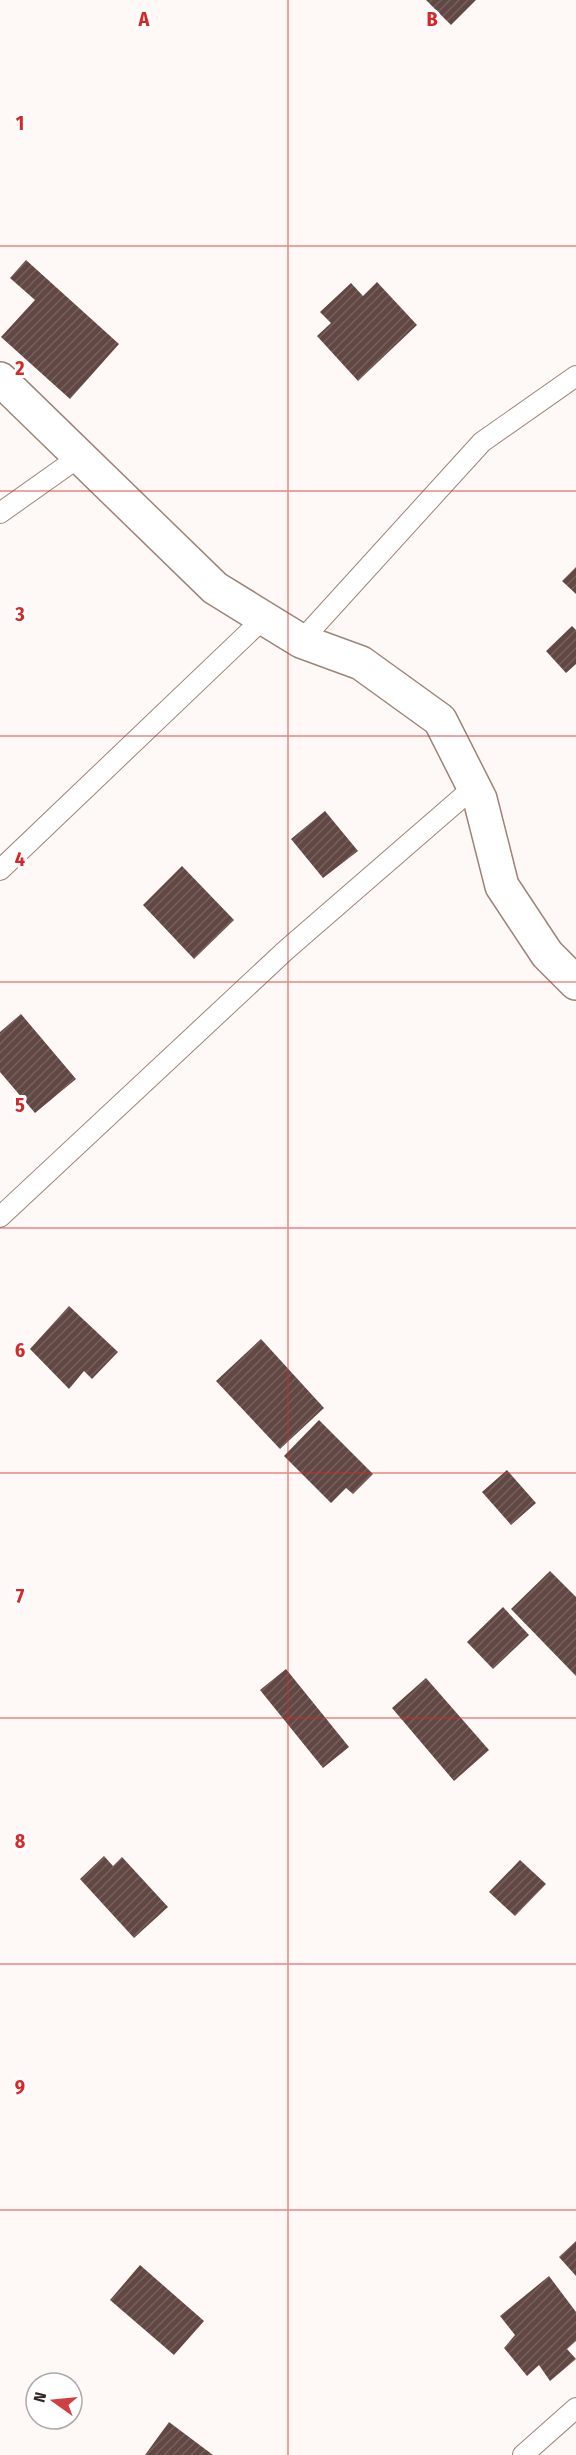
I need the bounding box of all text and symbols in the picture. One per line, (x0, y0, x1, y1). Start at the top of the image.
text: A (138, 7, 151, 31)
text: B (426, 7, 438, 31)
text: 1 (16, 111, 24, 135)
text: 2 (14, 356, 25, 380)
text: 3 (14, 602, 25, 626)
text: 4 (15, 847, 25, 871)
text: 5 (15, 1093, 25, 1117)
text: 6 (15, 1338, 25, 1362)
text: 7 (16, 1584, 25, 1608)
text: 8 (15, 1829, 26, 1853)
text: 9 (15, 2075, 25, 2099)
north arrow (24, 2371, 84, 2431)
text: N (30, 2390, 50, 2404)

